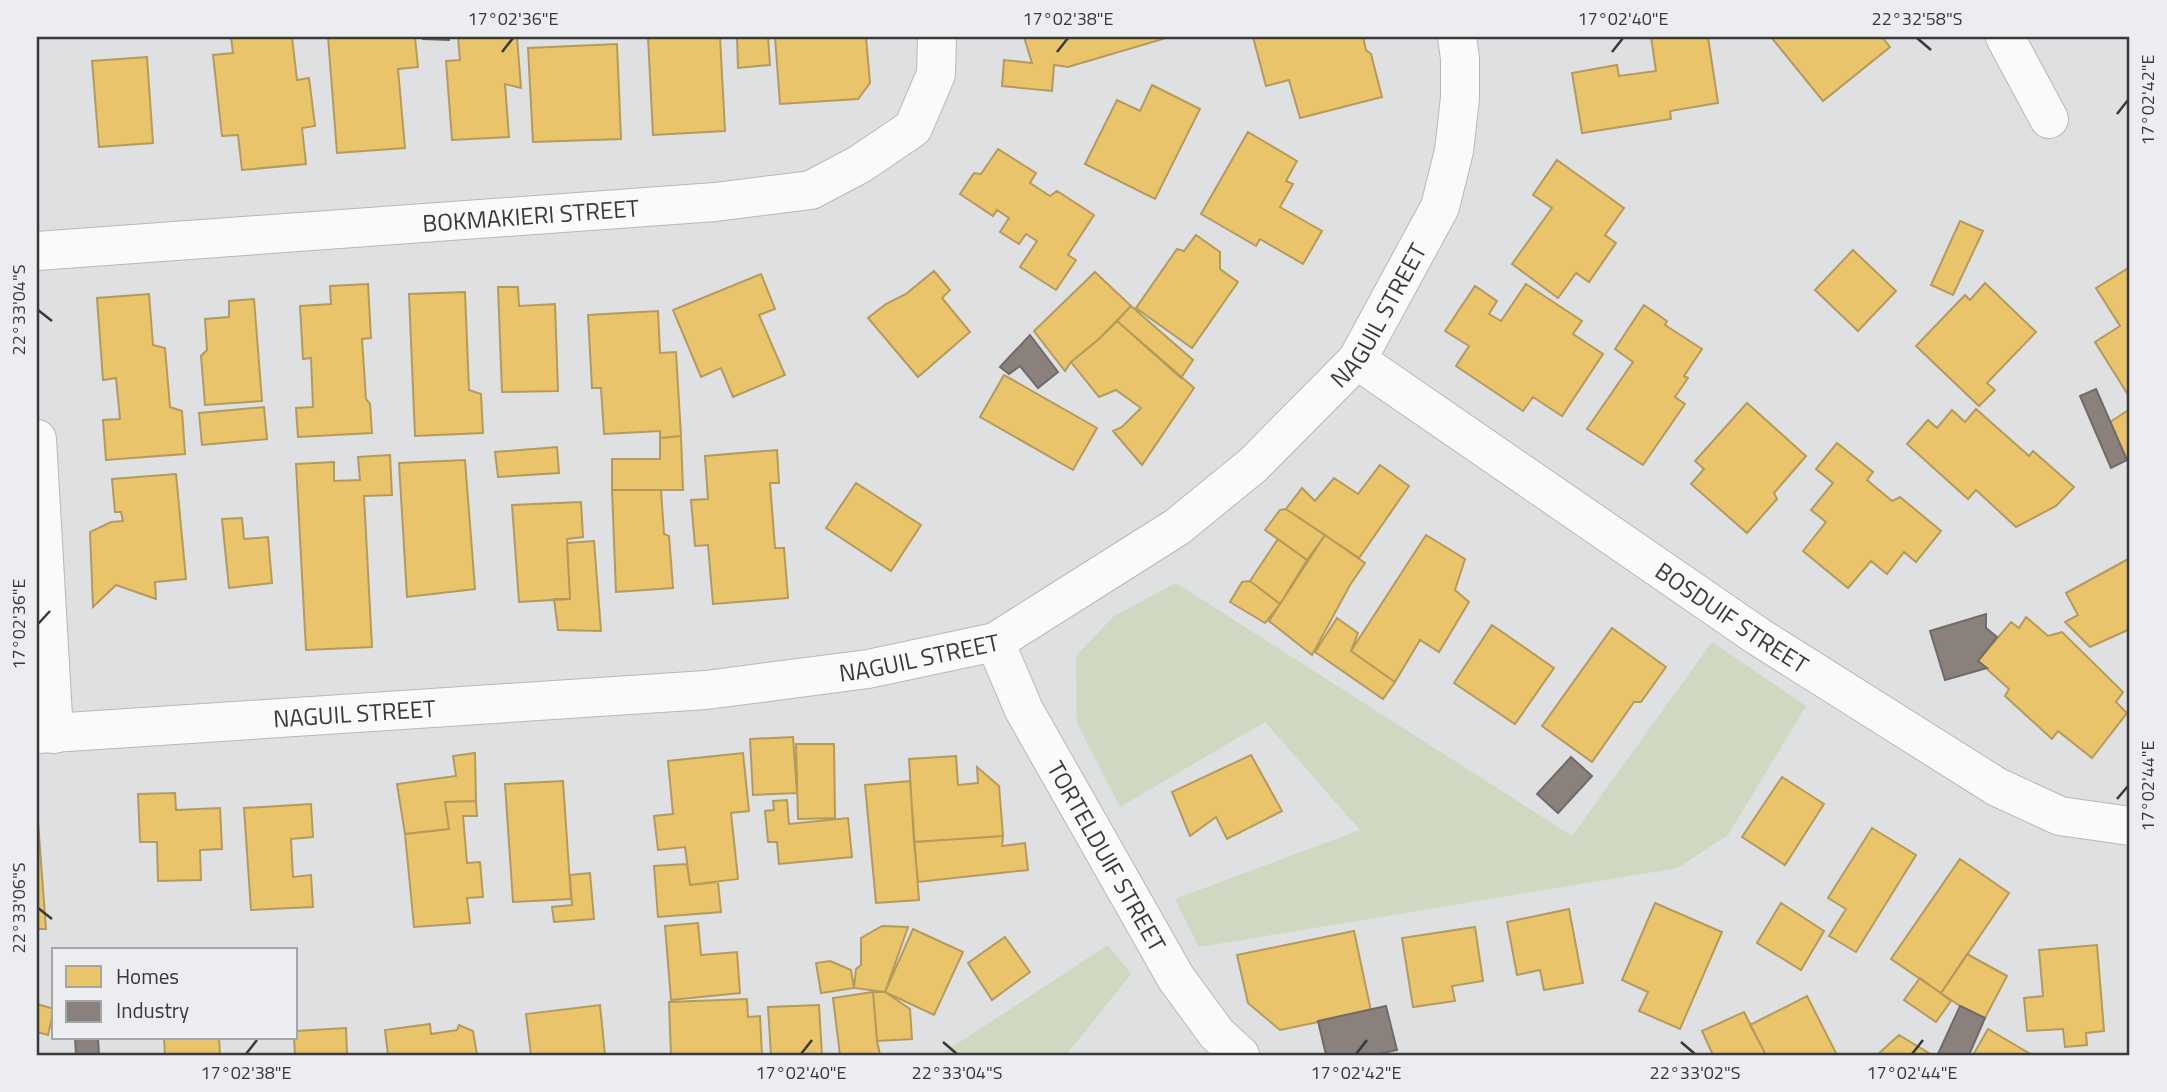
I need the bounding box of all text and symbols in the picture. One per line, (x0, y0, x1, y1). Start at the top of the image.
text: 17°02'36"E (468, 5, 559, 32)
text: 17°02'38"E (1023, 5, 1114, 32)
text: 17°02'40"E (1578, 5, 1669, 32)
text: 22°32'58"S (1872, 5, 1962, 32)
text: 17°02'42"E (2134, 54, 2161, 145)
street label: BOKMAKIERI STREET (421, 190, 641, 241)
street label: NAGUIL STREET (1322, 236, 1435, 396)
text: 22°33'04"S (5, 265, 32, 355)
street label: BOSDUIF STREET (1648, 553, 1816, 682)
text: 17°02'36"E (5, 578, 32, 669)
street label: NAGUIL STREET (837, 624, 1003, 691)
street label: NAGUIL STREET (272, 690, 437, 736)
text: 17°02'44"E (2134, 740, 2161, 831)
street label: TORTELDUIF STREET (1038, 754, 1176, 959)
text: 22°33'06"S (5, 863, 32, 953)
legend (52, 948, 298, 1040)
text: Homes (116, 960, 179, 992)
text: Industry (116, 994, 189, 1026)
text: 17°02'38"E (201, 1059, 292, 1086)
text: 17°02'40"E (756, 1059, 847, 1086)
text: 22°33'04"S (912, 1059, 1002, 1086)
text: 17°02'42"E (1311, 1059, 1402, 1086)
text: 22°33'02"S (1650, 1059, 1740, 1086)
text: 17°02'44"E (1867, 1059, 1958, 1086)

